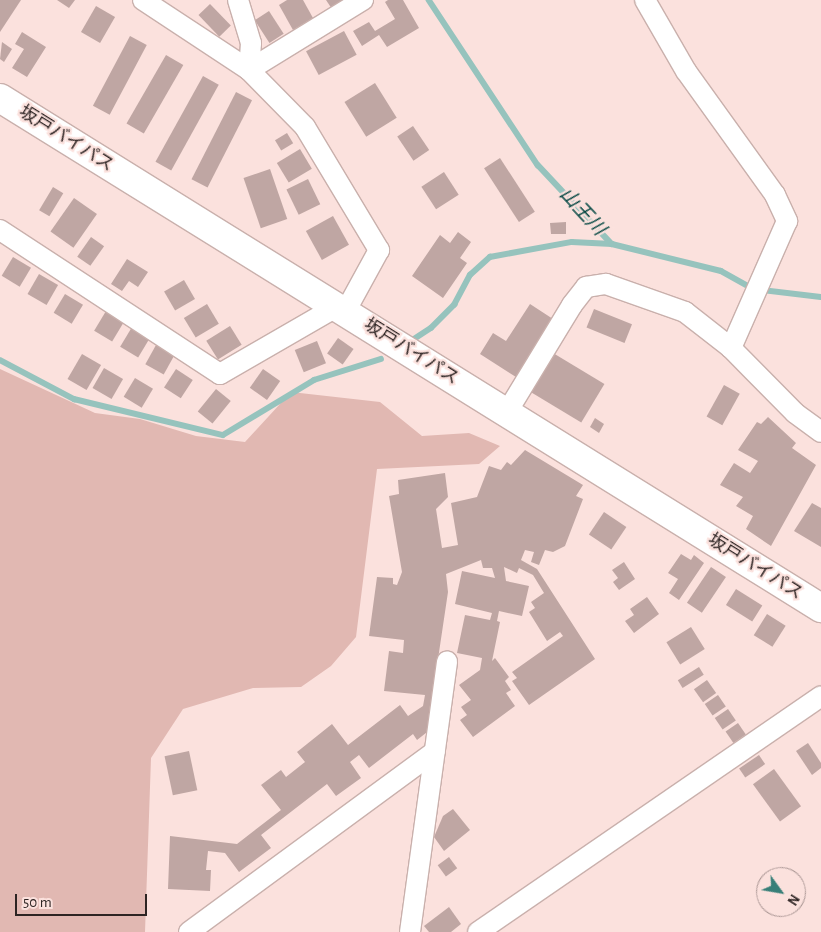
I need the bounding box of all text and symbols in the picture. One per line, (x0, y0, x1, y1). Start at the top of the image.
street label: 坂戸バイパス (14, 101, 118, 177)
water label: 山王川 (554, 183, 610, 241)
street label: 坂戸バイパス (359, 314, 463, 390)
street label: 坂戸バイパス (703, 529, 807, 605)
north arrow (756, 867, 806, 917)
scale bar (18, 884, 150, 916)
text: N (784, 892, 801, 907)
text: 50 m (23, 895, 52, 910)

